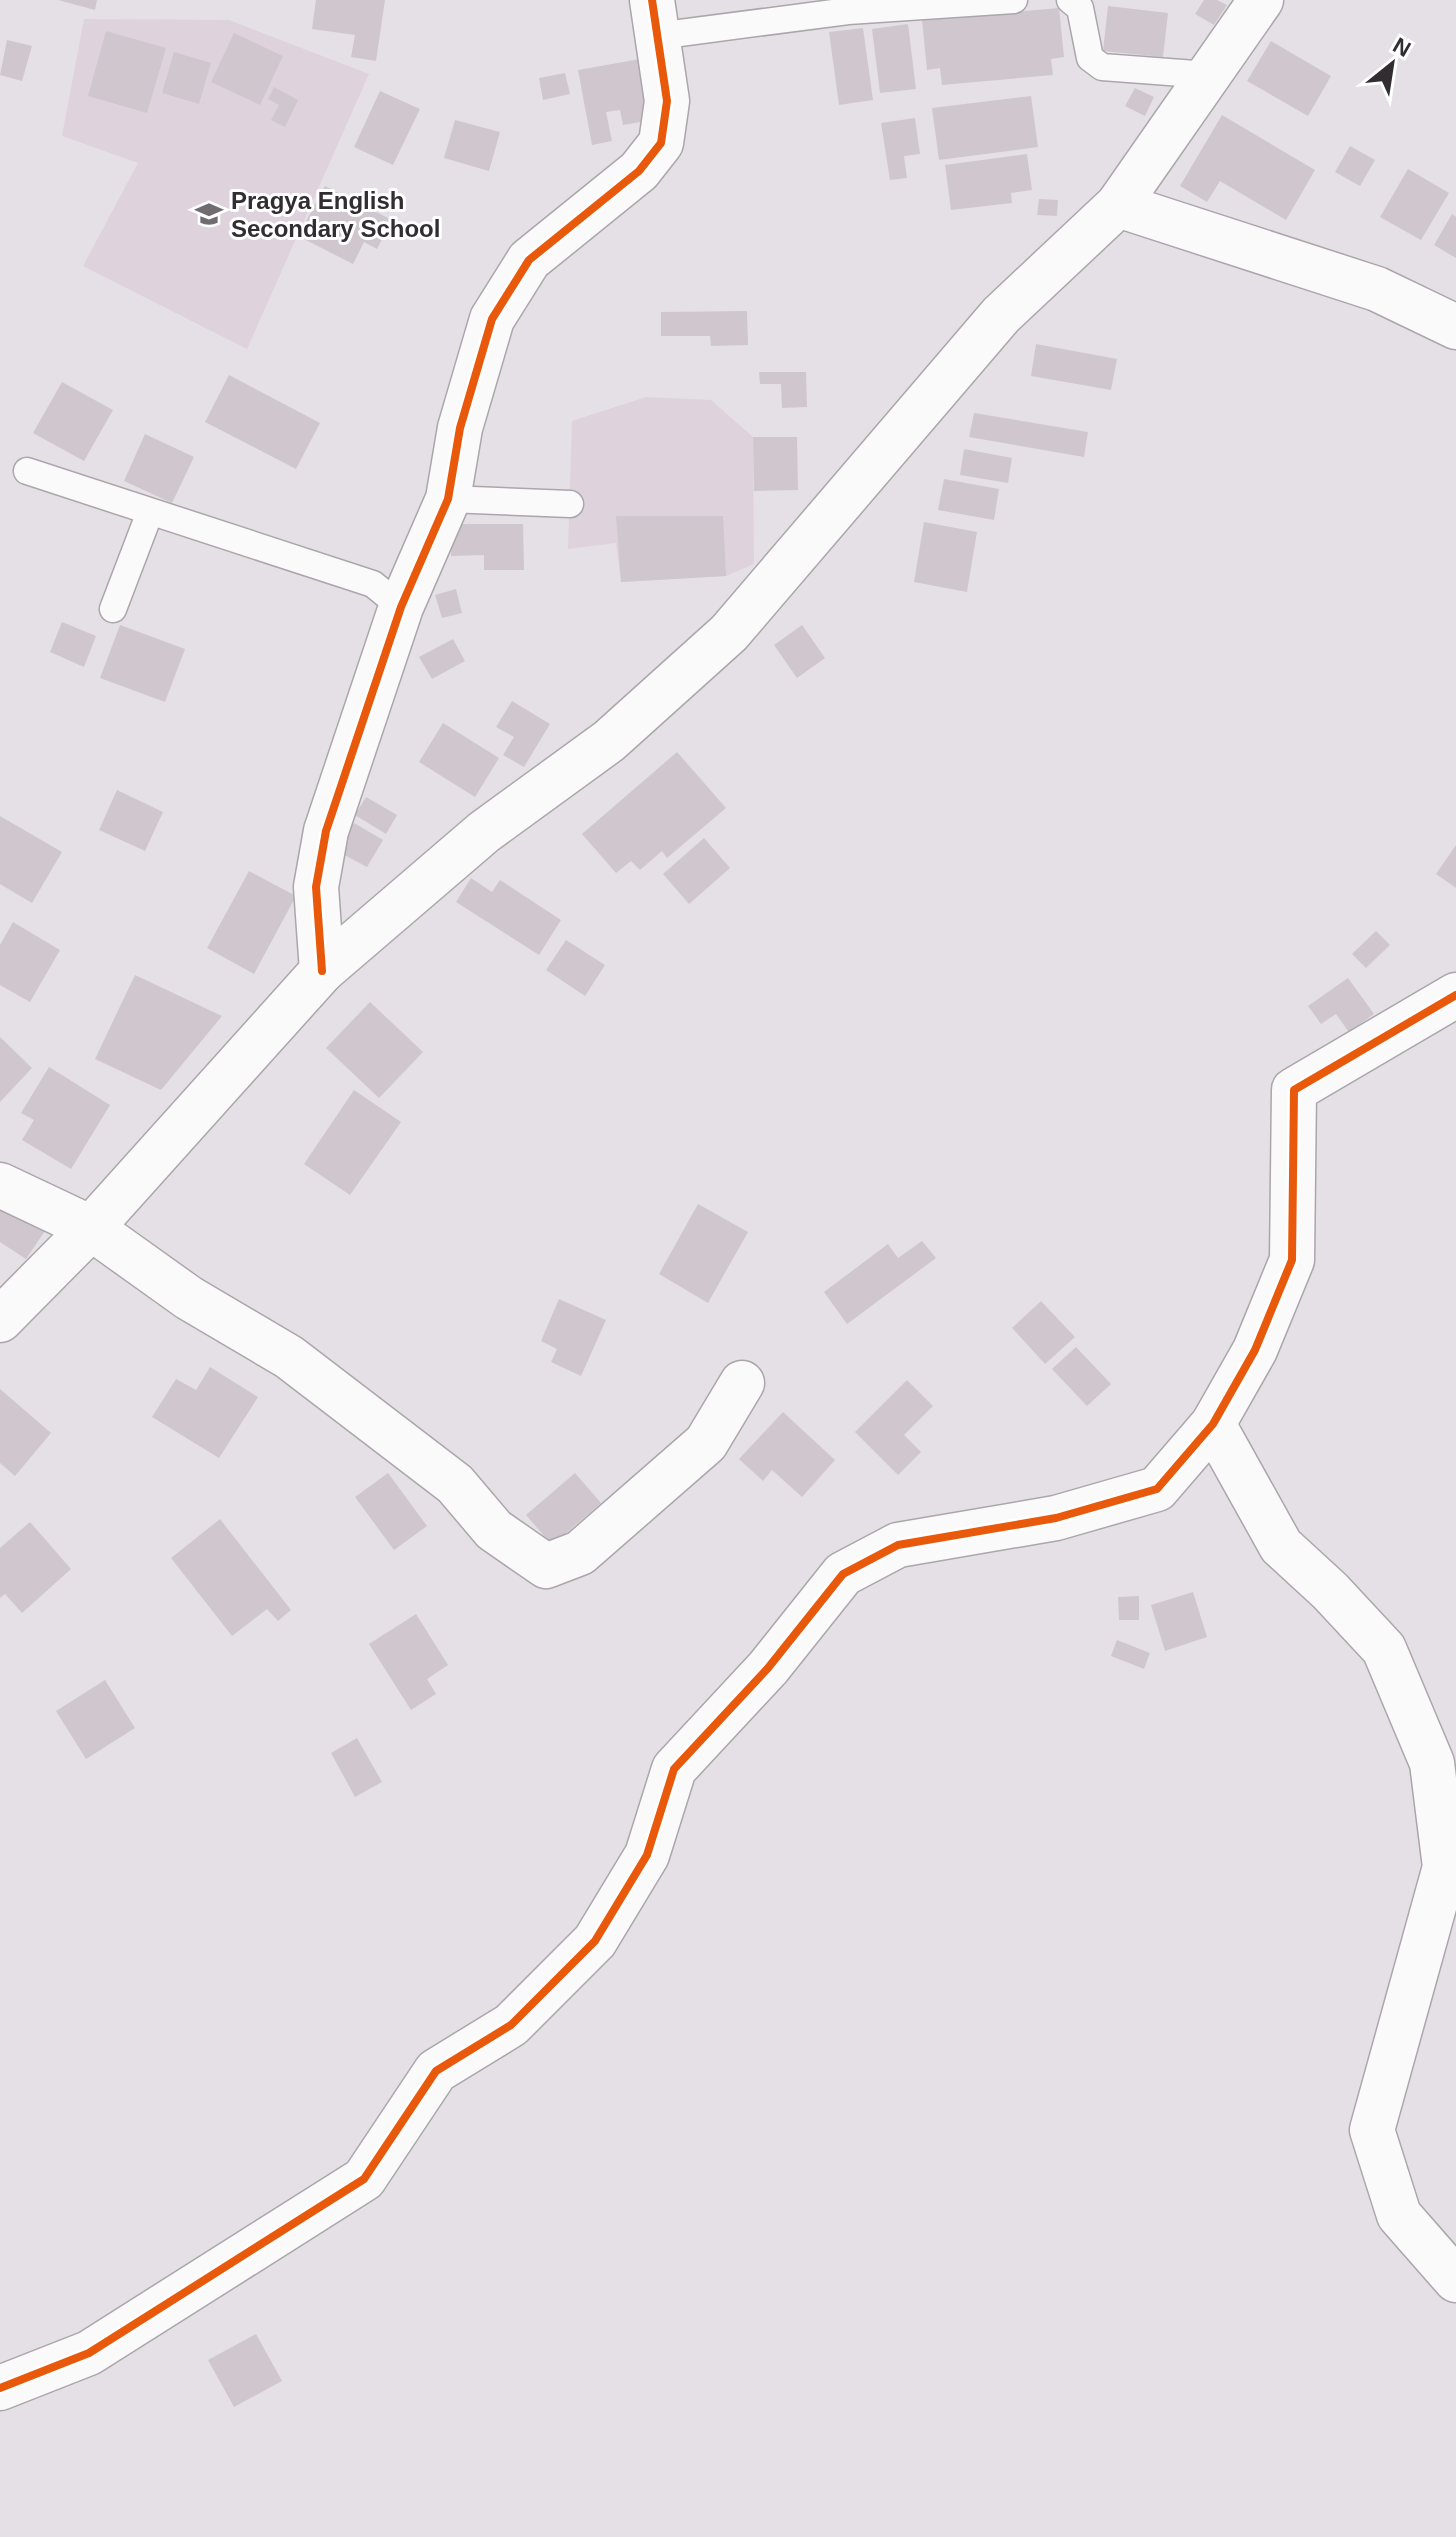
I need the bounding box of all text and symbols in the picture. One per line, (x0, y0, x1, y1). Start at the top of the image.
north arrow (1352, 24, 1432, 104)
text: N (1389, 32, 1415, 62)
place label: Pragya English Secondary School (231, 187, 440, 242)
school or university icon: Pragya English Secondary School (194, 199, 224, 229)

